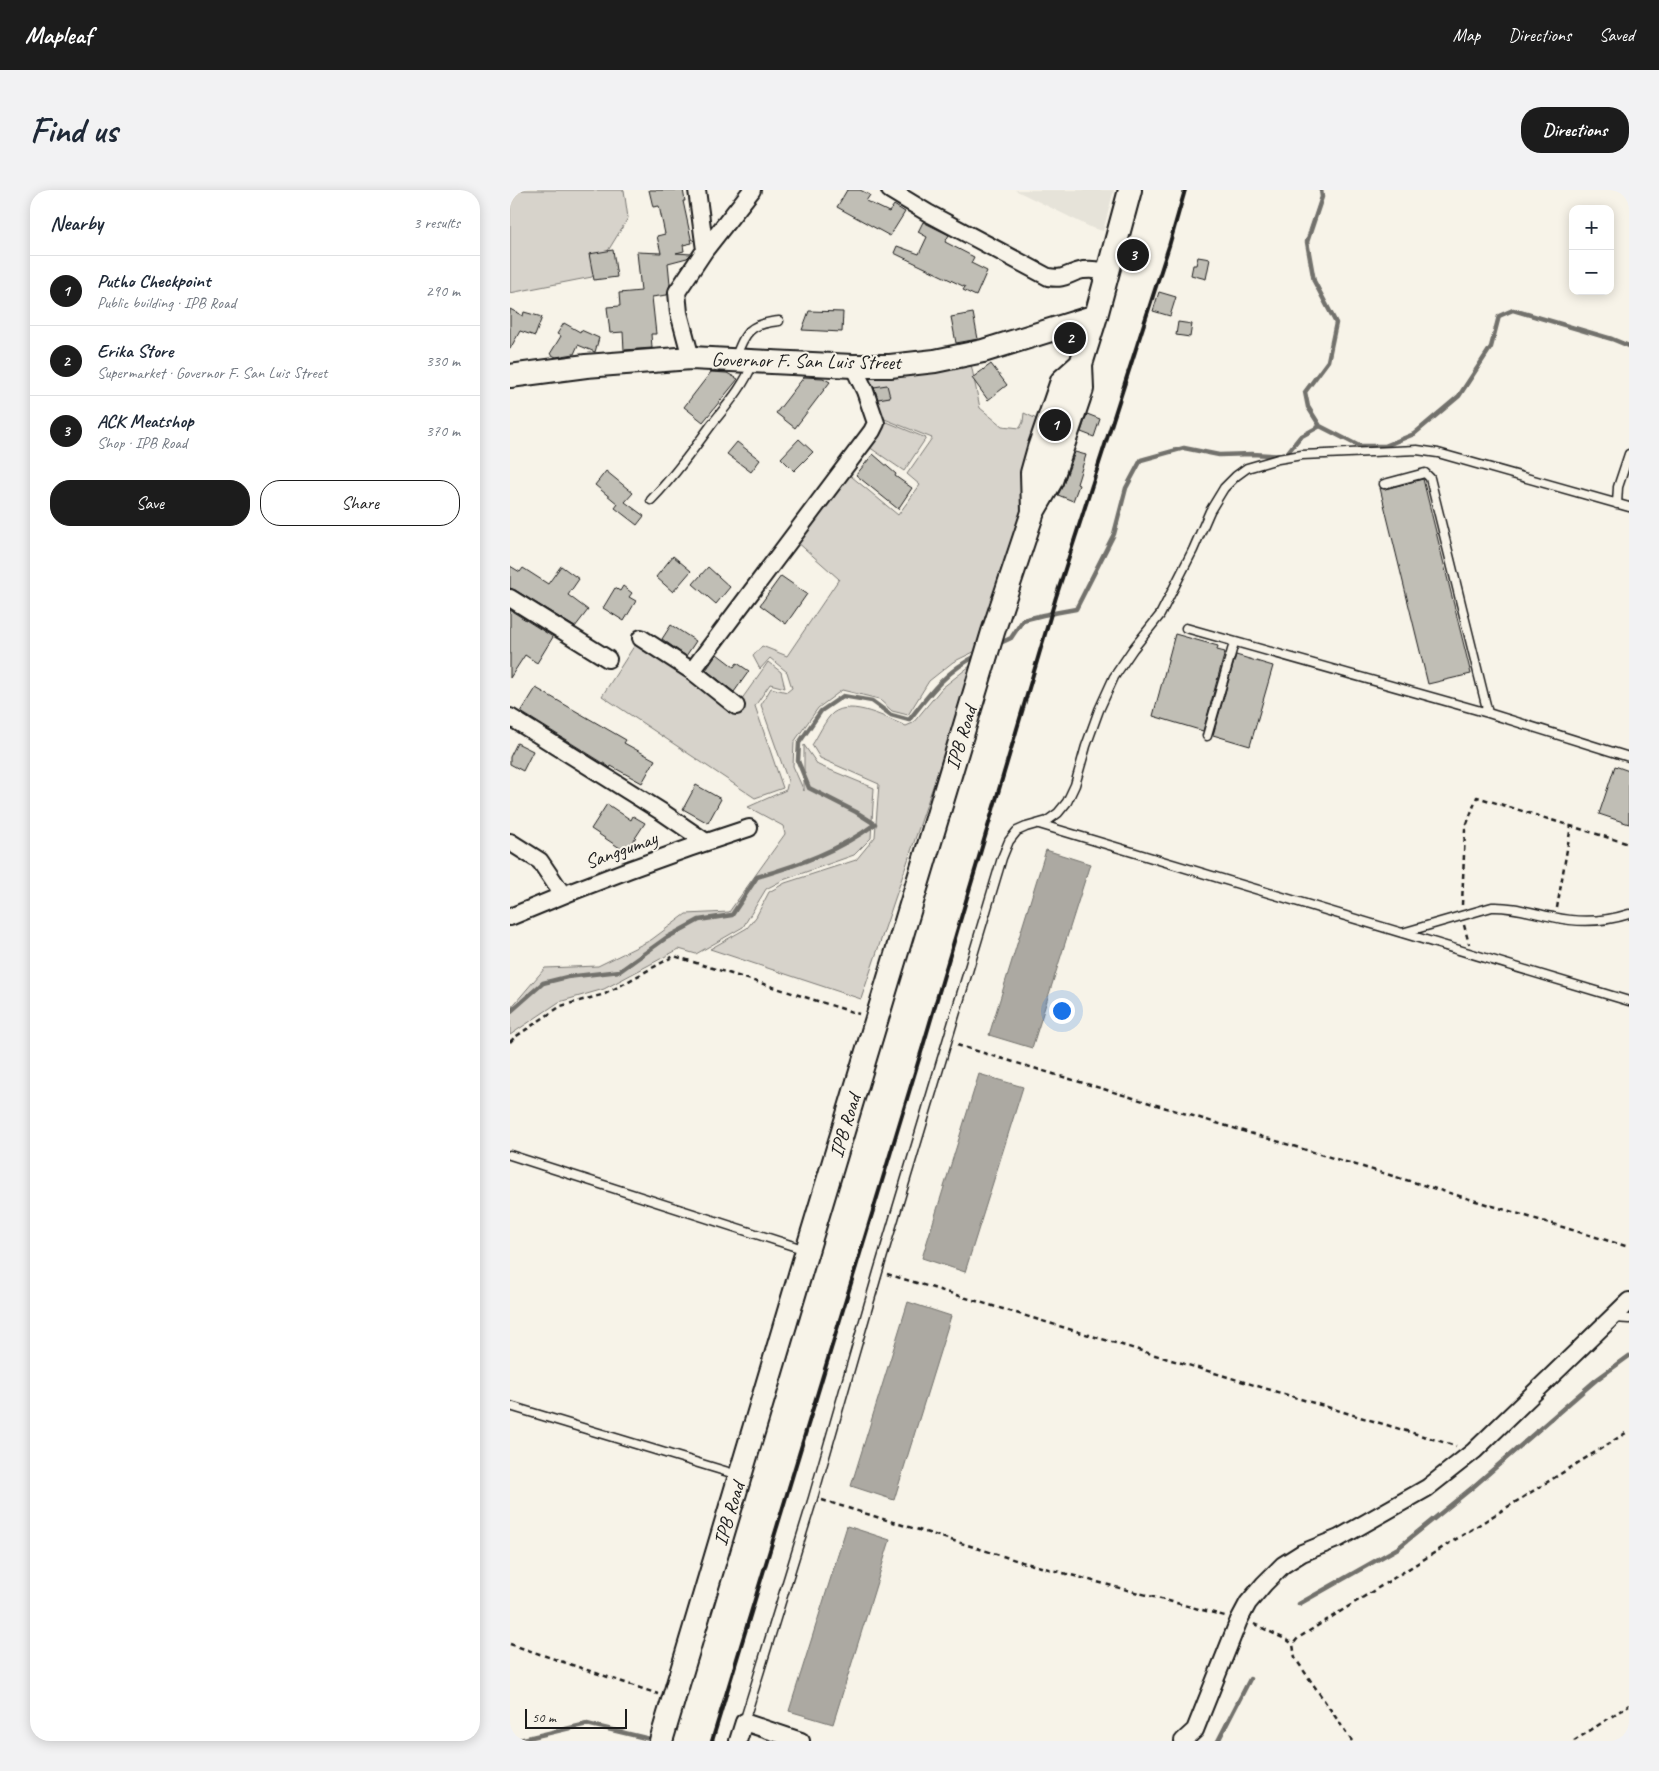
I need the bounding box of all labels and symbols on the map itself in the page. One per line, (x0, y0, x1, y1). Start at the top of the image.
pin: 3 (1117, 236, 1149, 274)
pin: 2 (1054, 319, 1086, 357)
street label: Governor F. San Luis Street (711, 347, 903, 375)
pin: 1 (1039, 406, 1071, 444)
street label: IPB Road (940, 700, 983, 773)
street label: Sanggumay (581, 825, 662, 875)
your location (1049, 998, 1075, 1024)
street label: IPB Road (824, 1088, 867, 1161)
street label: IPB Road (708, 1476, 751, 1549)
scale bar (525, 1706, 628, 1729)

